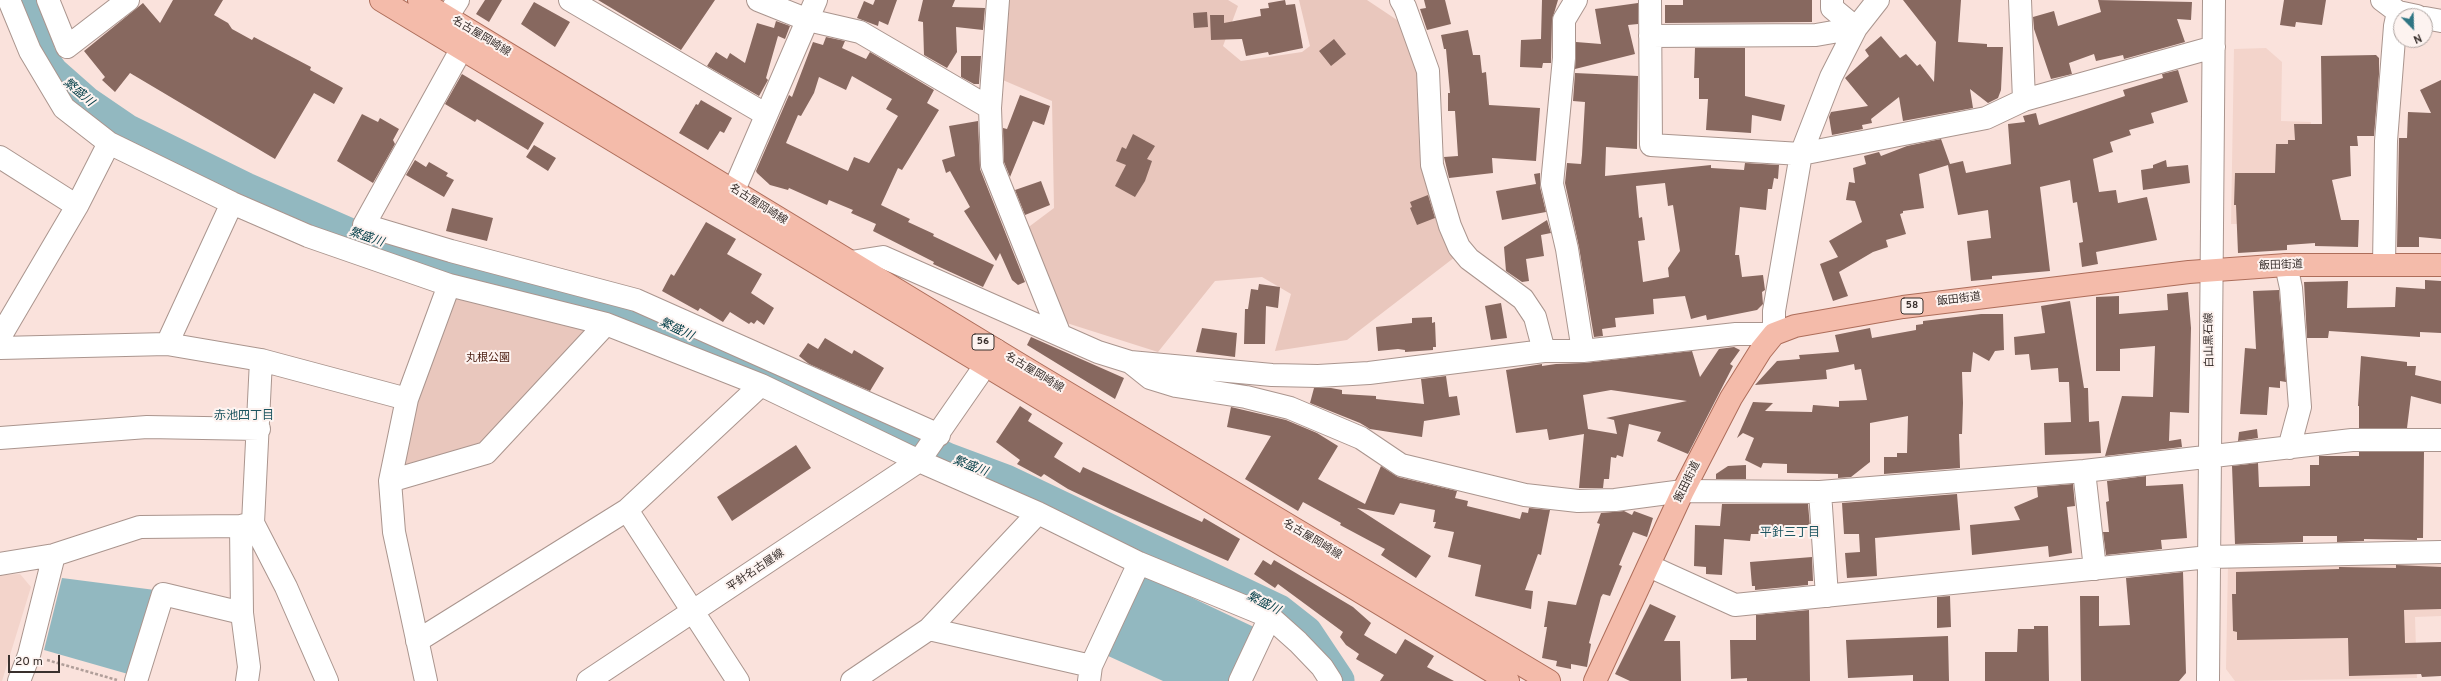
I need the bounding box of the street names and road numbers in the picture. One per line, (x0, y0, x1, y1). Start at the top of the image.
street label: 名古屋岡崎線 (449, 14, 513, 60)
street label: 名古屋岡崎線 (727, 182, 789, 228)
street label: 飯田街道 (2259, 259, 2303, 273)
street label: 飯田街道 (1936, 291, 1982, 309)
road number: 58 (1901, 298, 1923, 314)
street label: 白山黒石線 (2203, 312, 2217, 368)
road number: 56 (972, 334, 994, 350)
street label: 名古屋岡崎線 (1002, 350, 1066, 396)
street label: 飯田街道 (1672, 459, 1704, 505)
street label: 名古屋岡崎線 (1280, 517, 1344, 563)
street label: 平針名古屋線 (725, 547, 787, 595)

